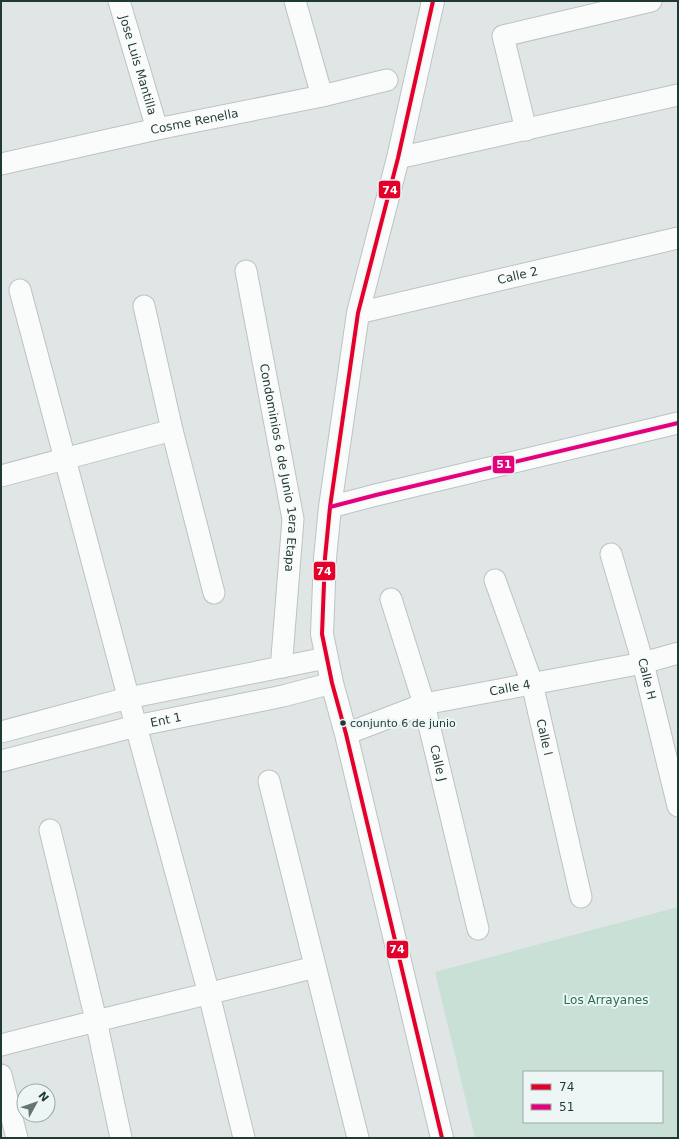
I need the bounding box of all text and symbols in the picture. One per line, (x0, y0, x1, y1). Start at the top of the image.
street label: Jose Luis Mantilla (116, 13, 159, 117)
street label: Cosme Renella (149, 106, 239, 137)
line badge: 74 (378, 180, 401, 199)
text: 74 (382, 184, 398, 197)
street label: Calle 2 (496, 264, 539, 287)
street label: Condominios 6 de Junio 1era Etapa (257, 362, 300, 573)
line badge: 51 (492, 455, 515, 474)
text: 51 (496, 458, 512, 471)
line badge: 74 (313, 561, 336, 581)
text: 74 (316, 565, 332, 578)
street label: Calle H (635, 656, 659, 701)
street label: Calle 4 (488, 677, 532, 699)
street label: Ent 1 (149, 710, 183, 730)
place label: conjunto 6 de junio (350, 717, 456, 730)
street label: Calle I (533, 717, 555, 757)
marker: conjunto 6 de junio (338, 718, 348, 728)
street label: Calle J (427, 744, 449, 783)
line badge: 74 (386, 940, 409, 959)
text: 74 (389, 943, 405, 956)
park label: Los Arrayanes (564, 993, 648, 1007)
legend (523, 1071, 663, 1123)
text: 74 (559, 1080, 574, 1094)
north arrow (16, 1083, 56, 1123)
text: N (35, 1089, 51, 1105)
text: 51 (559, 1100, 574, 1114)

